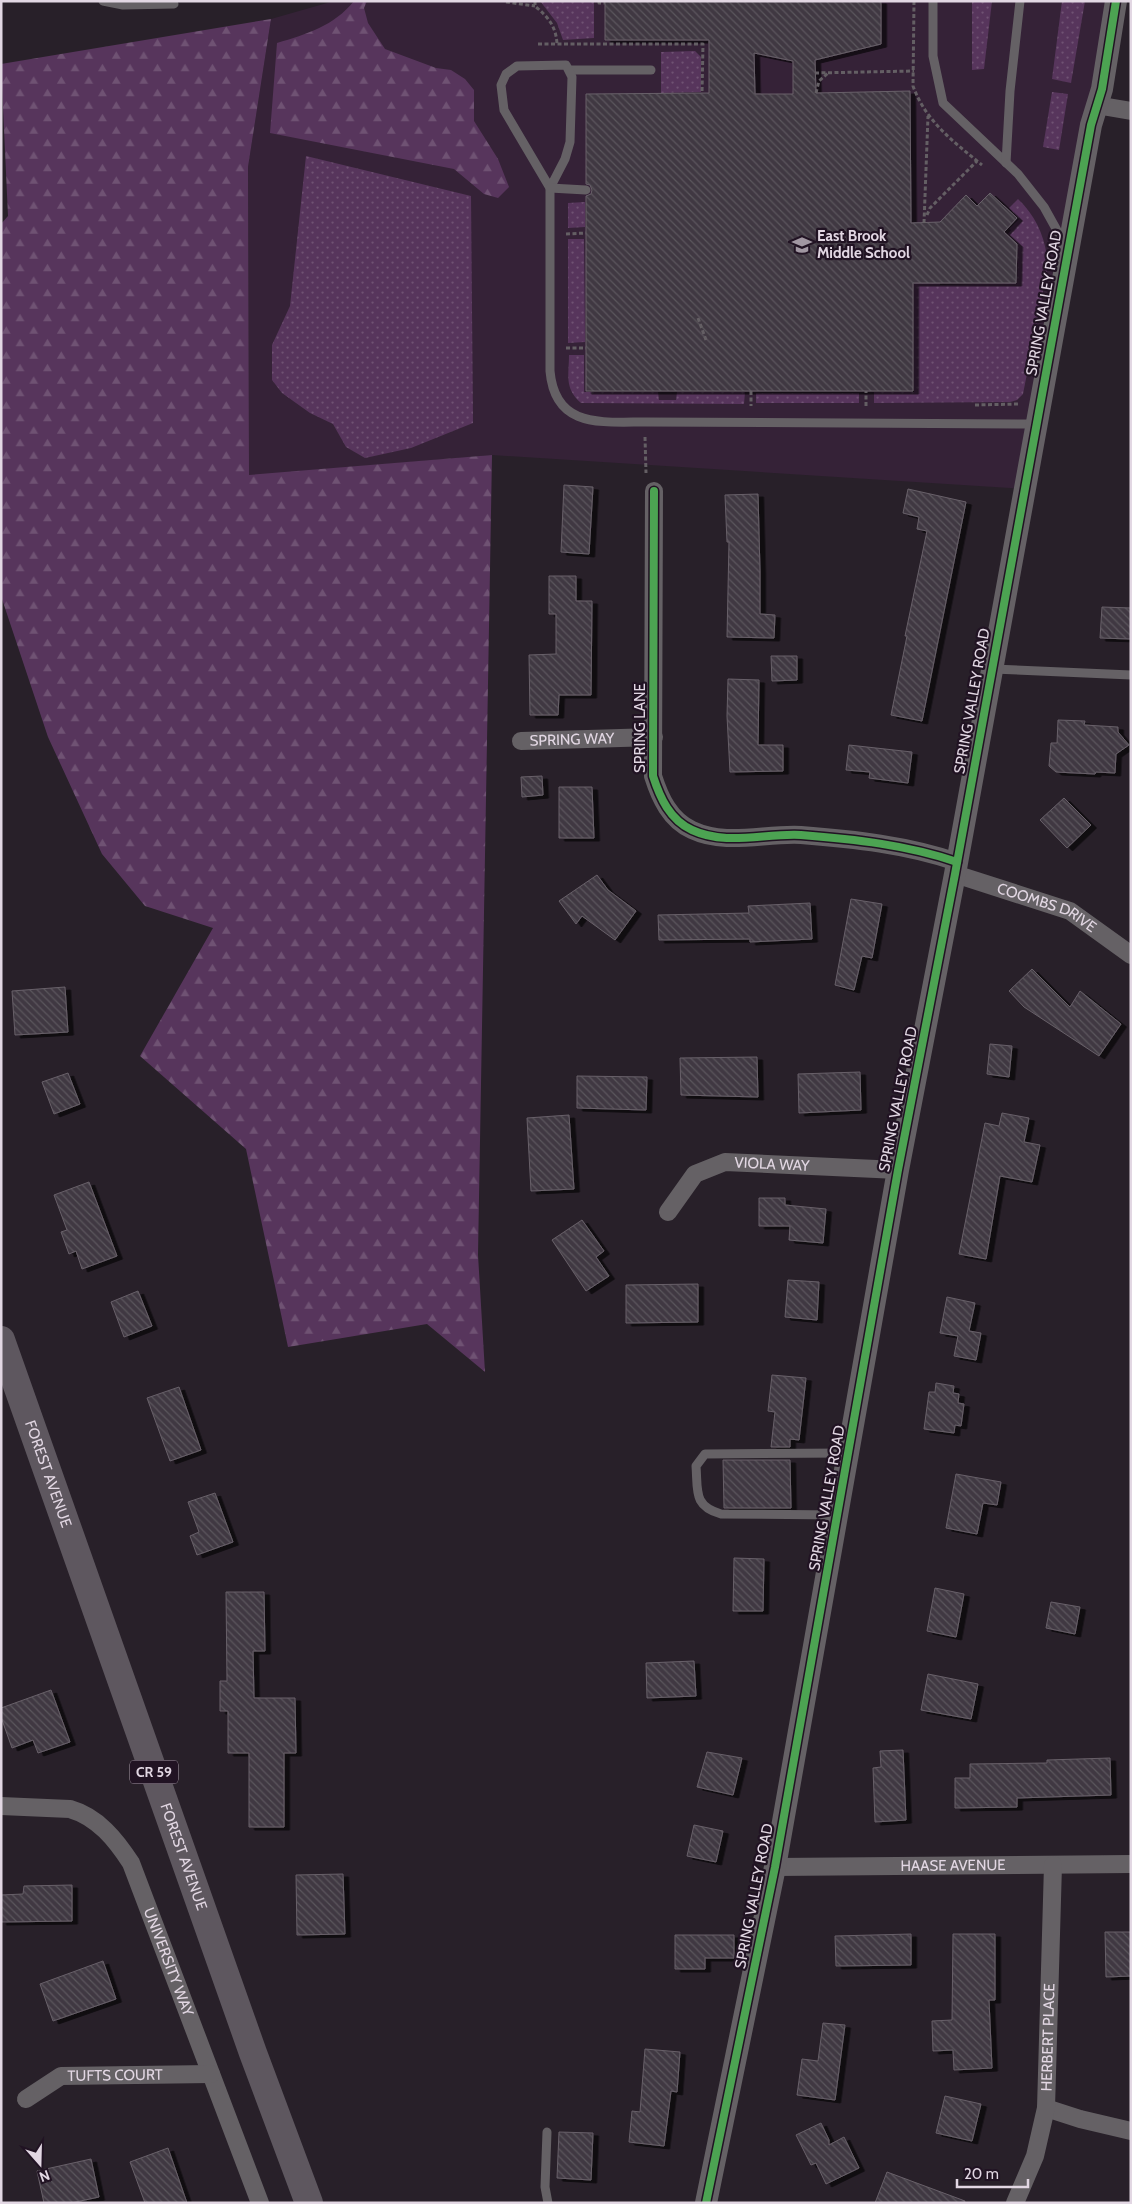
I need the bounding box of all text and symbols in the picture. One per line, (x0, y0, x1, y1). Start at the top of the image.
place label: East Brook Middle School (817, 227, 910, 262)
street label: SPRING VALLEY ROAD (1022, 229, 1066, 377)
school or university icon: East Brook Middle School (791, 234, 813, 256)
street label: SPRING VALLEY ROAD (950, 627, 994, 775)
street label: SPRING LANE (631, 683, 649, 773)
street label: SPRING WAY (529, 729, 615, 750)
street label: COOMBS DRIVE (995, 879, 1100, 936)
street label: SPRING VALLEY ROAD (875, 1025, 921, 1173)
street label: VIOLA WAY (734, 1153, 810, 1175)
street label: FOREST AVENUE (21, 1418, 76, 1530)
street label: SPRING VALLEY ROAD (805, 1424, 849, 1572)
road number: CR 59 (130, 1760, 178, 1784)
street label: FOREST AVENUE (156, 1801, 211, 1913)
street label: SPRING VALLEY ROAD (731, 1822, 777, 1970)
street label: HAASE AVENUE (900, 1856, 1006, 1875)
street label: UNIVERSITY WAY (140, 1905, 197, 2019)
street label: HERBERT PLACE (1037, 1983, 1059, 2092)
street label: TUFTS COURT (67, 2066, 163, 2085)
north arrow (15, 2139, 65, 2189)
scale bar (957, 2156, 1028, 2188)
text: 20 m (964, 2165, 999, 2183)
text: N (37, 2166, 52, 2186)

